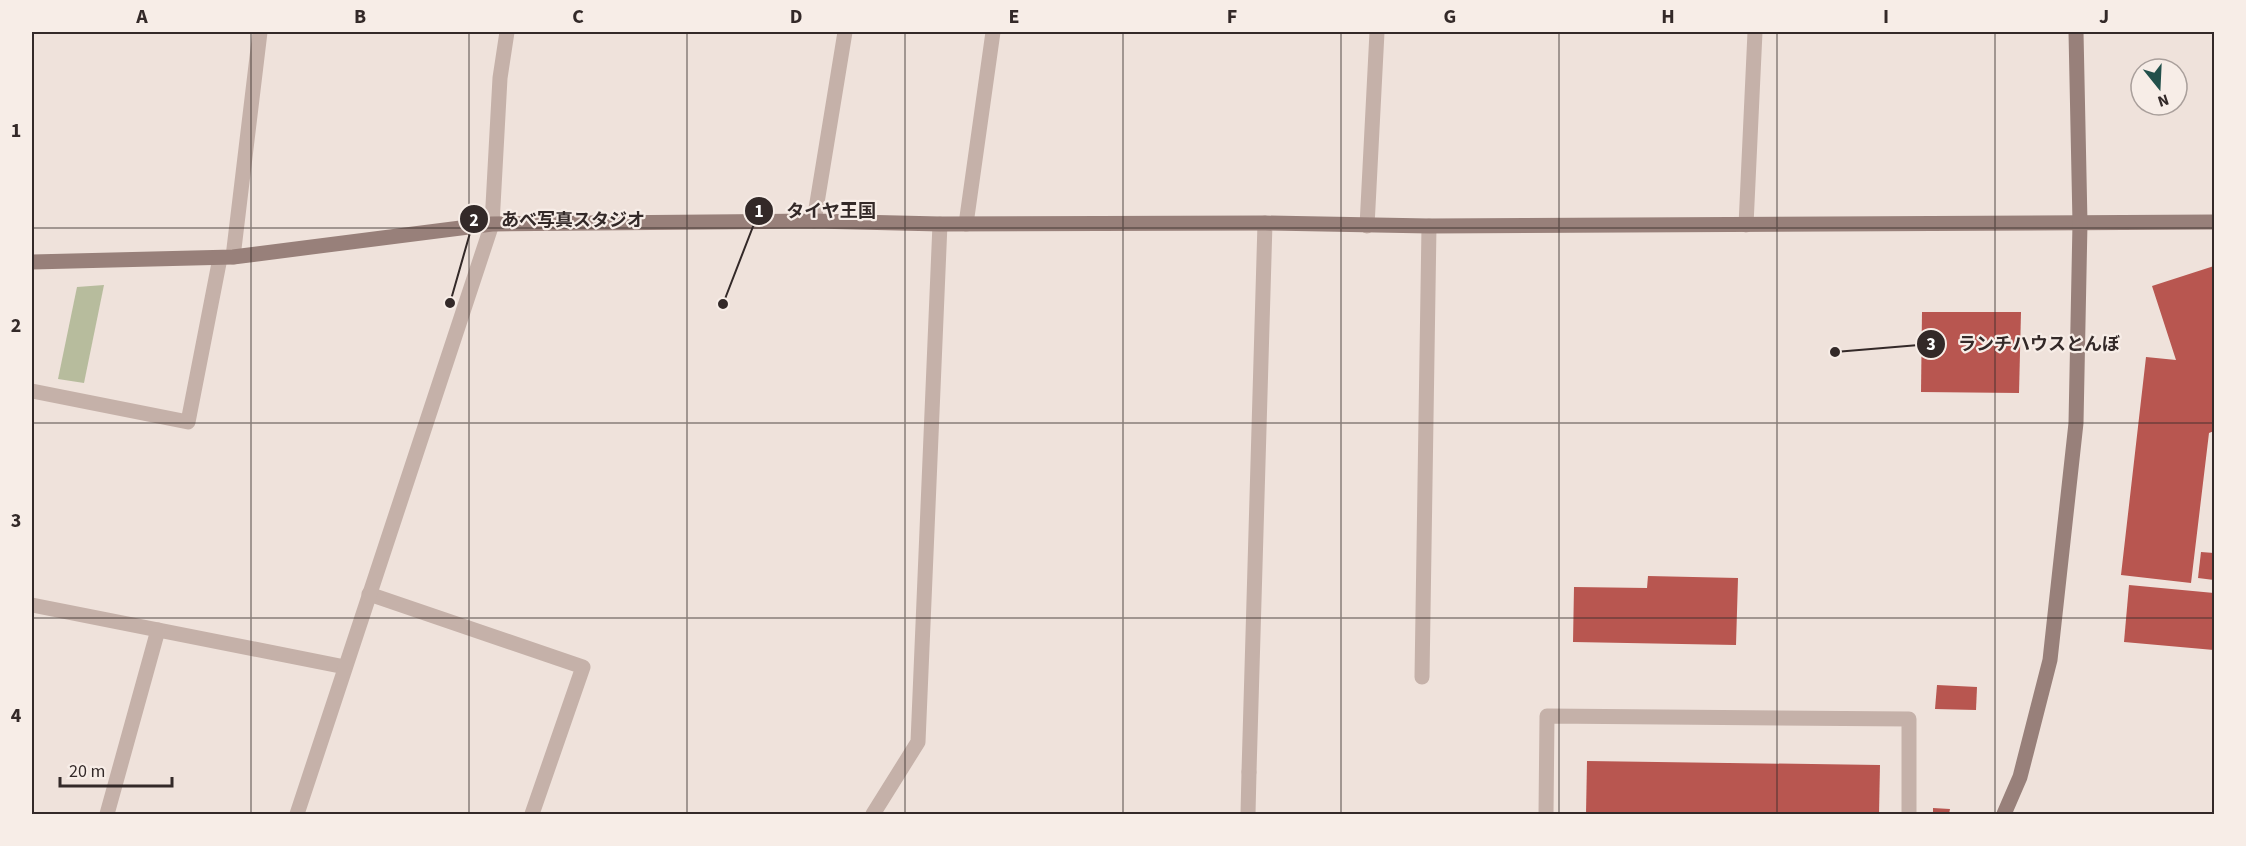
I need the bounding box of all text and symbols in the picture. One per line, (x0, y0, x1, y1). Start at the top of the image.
text: A (135, 3, 148, 31)
text: B (354, 3, 366, 31)
text: C (572, 3, 584, 31)
text: D (790, 3, 802, 31)
text: E (1009, 3, 1019, 31)
text: F (1227, 3, 1237, 31)
text: G (1444, 3, 1456, 31)
text: H (1661, 3, 1675, 31)
text: I (1883, 3, 1889, 31)
text: J (2099, 3, 2109, 31)
north arrow (2129, 57, 2189, 117)
text: N (2155, 88, 2172, 112)
text: 1 (11, 117, 21, 145)
callout: タイヤ王国 (744, 193, 888, 229)
text: 1 (754, 199, 764, 224)
text: タイヤ王国 (786, 199, 876, 224)
callout: あべ写真スタジオ (459, 201, 657, 237)
text: 2 (469, 208, 479, 233)
text: あべ写真スタジオ (501, 208, 645, 233)
text: 2 (11, 312, 21, 340)
callout: ランチハウスとんぼ (1916, 326, 2132, 362)
text: 3 (1926, 332, 1936, 357)
text: ランチハウスとんぼ (1958, 332, 2120, 357)
text: 3 (11, 507, 21, 535)
text: 4 (11, 702, 22, 730)
scale bar (60, 750, 172, 788)
text: 20 m (69, 759, 105, 784)

